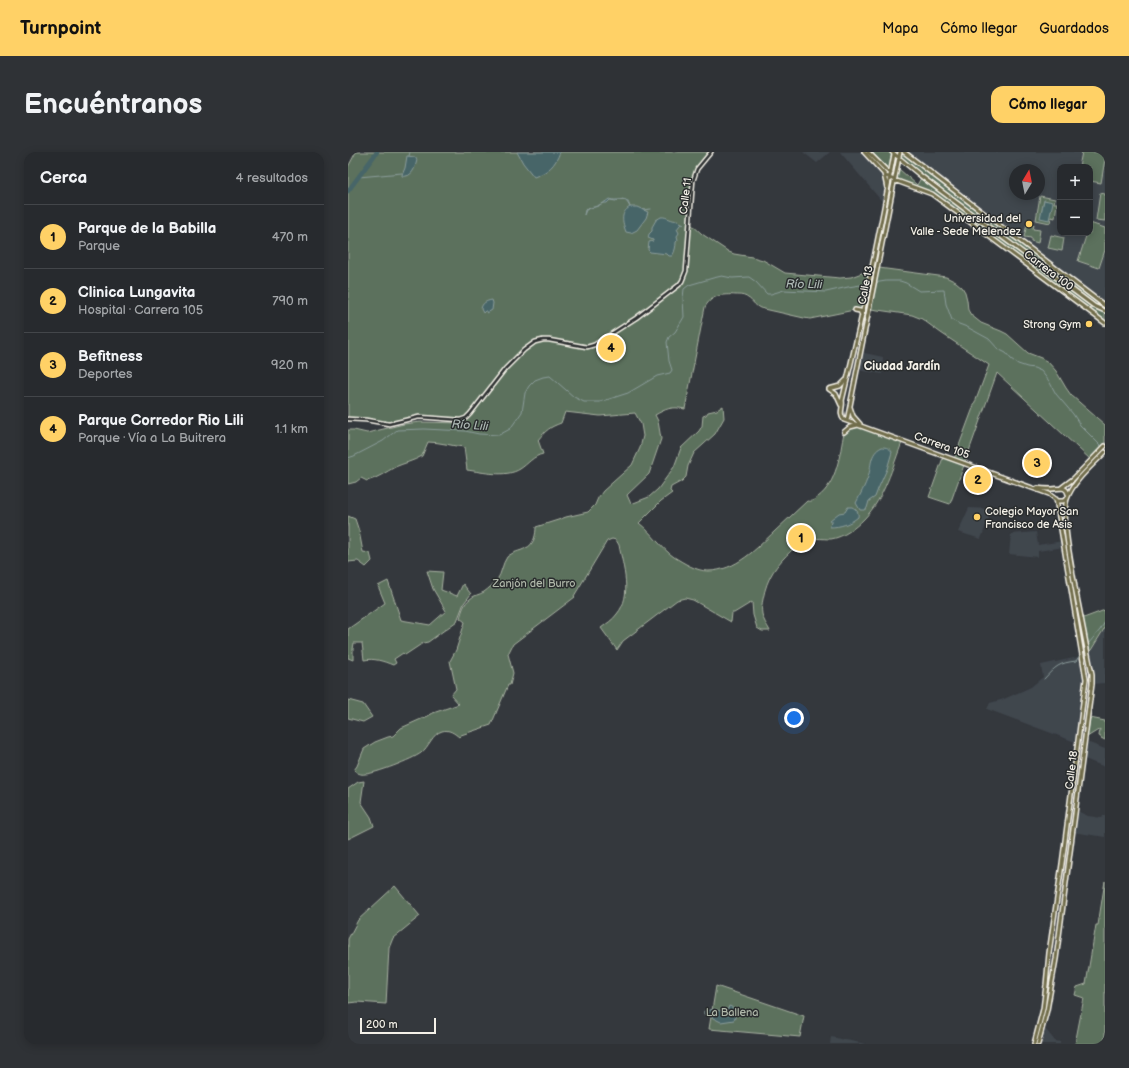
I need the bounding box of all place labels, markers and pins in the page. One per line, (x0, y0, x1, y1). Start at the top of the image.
place label: Universidad del Valle - Sede Melendez (910, 212, 1022, 238)
marker: Universidad del Valle - Sede Melendez (1024, 219, 1034, 229)
place label: Strong Gym (1023, 318, 1081, 331)
marker: Strong Gym (1084, 319, 1094, 329)
pin: 4 (598, 333, 624, 363)
pin: 3 (1024, 448, 1050, 478)
pin: 2 (965, 465, 991, 495)
place label: Colegio Mayor San Francisco de Asis (985, 505, 1079, 531)
marker: Colegio Mayor San Francisco de Asis (972, 512, 982, 522)
pin: 1 (788, 523, 814, 553)

